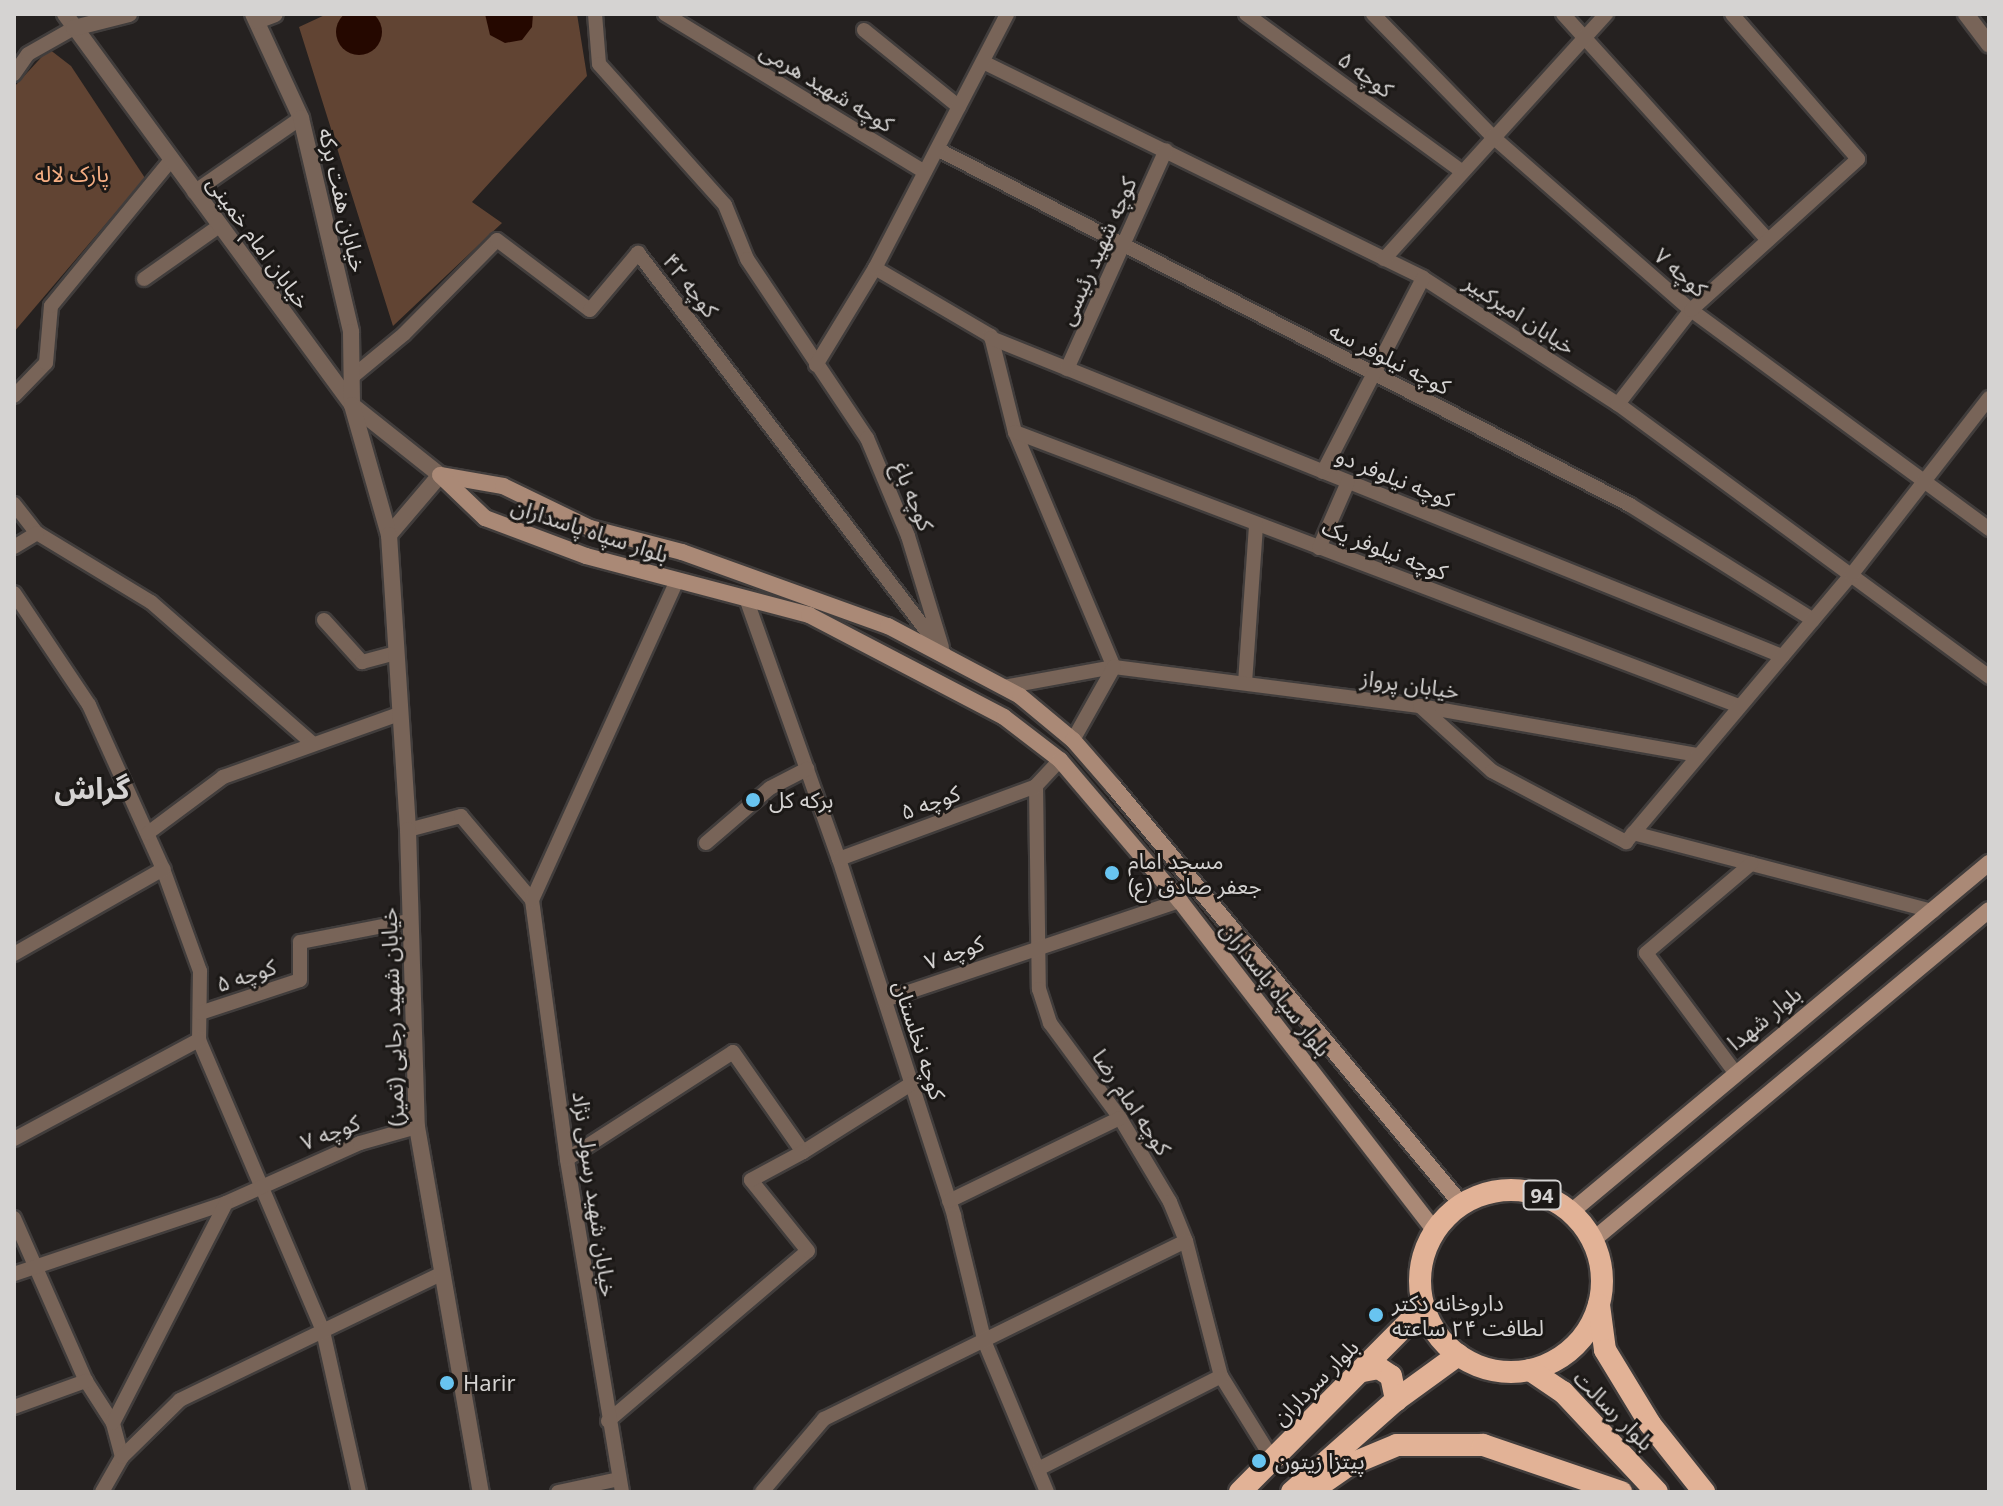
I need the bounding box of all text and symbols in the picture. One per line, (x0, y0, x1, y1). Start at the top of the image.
street label: کوچه شهید هرمی (755, 37, 899, 137)
street label: کوچه ۵ (1333, 45, 1399, 103)
street label: خیابان هفت برکه (314, 125, 372, 275)
park label: پارک لاله (35, 161, 109, 187)
street label: خیابان امام خمینی (202, 170, 316, 314)
street label: کوچه شهید رئیسی (1053, 173, 1141, 329)
street label: کوچه ۷ (1649, 242, 1713, 302)
street label: کوچه ۴۲ (658, 248, 724, 322)
street label: خیابان امیرکبیر (1460, 268, 1580, 360)
street label: کوچه نیلوفر سه (1325, 316, 1455, 400)
street label: کوچه نیلوفر دو (1332, 441, 1458, 513)
street label: کوچه باغ (888, 458, 940, 534)
street label: بلوار سپاه پاسداران (508, 492, 672, 568)
street label: کوچه نیلوفر یک (1319, 513, 1451, 585)
street label: خیابان پرواز (1359, 664, 1461, 704)
district label: گراش (54, 770, 130, 806)
street label: کوچه ۵ (897, 779, 963, 825)
place label: برکه کل (769, 787, 833, 813)
marker: برکه کل (744, 791, 762, 809)
place label: مسجد امام جعفر صادق (ع) (1128, 847, 1262, 898)
marker: مسجد امام جعفر صادق (ع) (1103, 864, 1121, 882)
street label: خیابان شهید رجایی (تمیز) (375, 907, 409, 1127)
street label: بلوار سپاه پاسداران (1215, 916, 1337, 1062)
street label: کوچه ۷ (921, 929, 987, 975)
street label: کوچه ۵ (213, 953, 279, 997)
street label: کوچه نخلستان (888, 977, 952, 1103)
street label: بلوار شهدا (1722, 980, 1806, 1056)
street label: کوچه امام رضا (1087, 1044, 1177, 1160)
street label: خیابان شهید رسولی نژاد (568, 1090, 622, 1298)
street label: کوچه ۷ (297, 1109, 363, 1155)
road number: 94 (1522, 1179, 1562, 1211)
place label: داروخانه دکتر لطافت ۲۴ ساعته (1392, 1289, 1544, 1340)
marker: داروخانه دکتر لطافت ۲۴ ساعته (1367, 1306, 1385, 1324)
street label: بلوار سرداران (1266, 1333, 1364, 1431)
street label: بلوار رسالت (1568, 1364, 1660, 1456)
place label: Harir (463, 1370, 515, 1396)
marker: Harir (438, 1374, 456, 1392)
place label: پیتزا زیتون (1275, 1448, 1365, 1474)
marker: پیتزا زیتون (1250, 1452, 1268, 1470)

